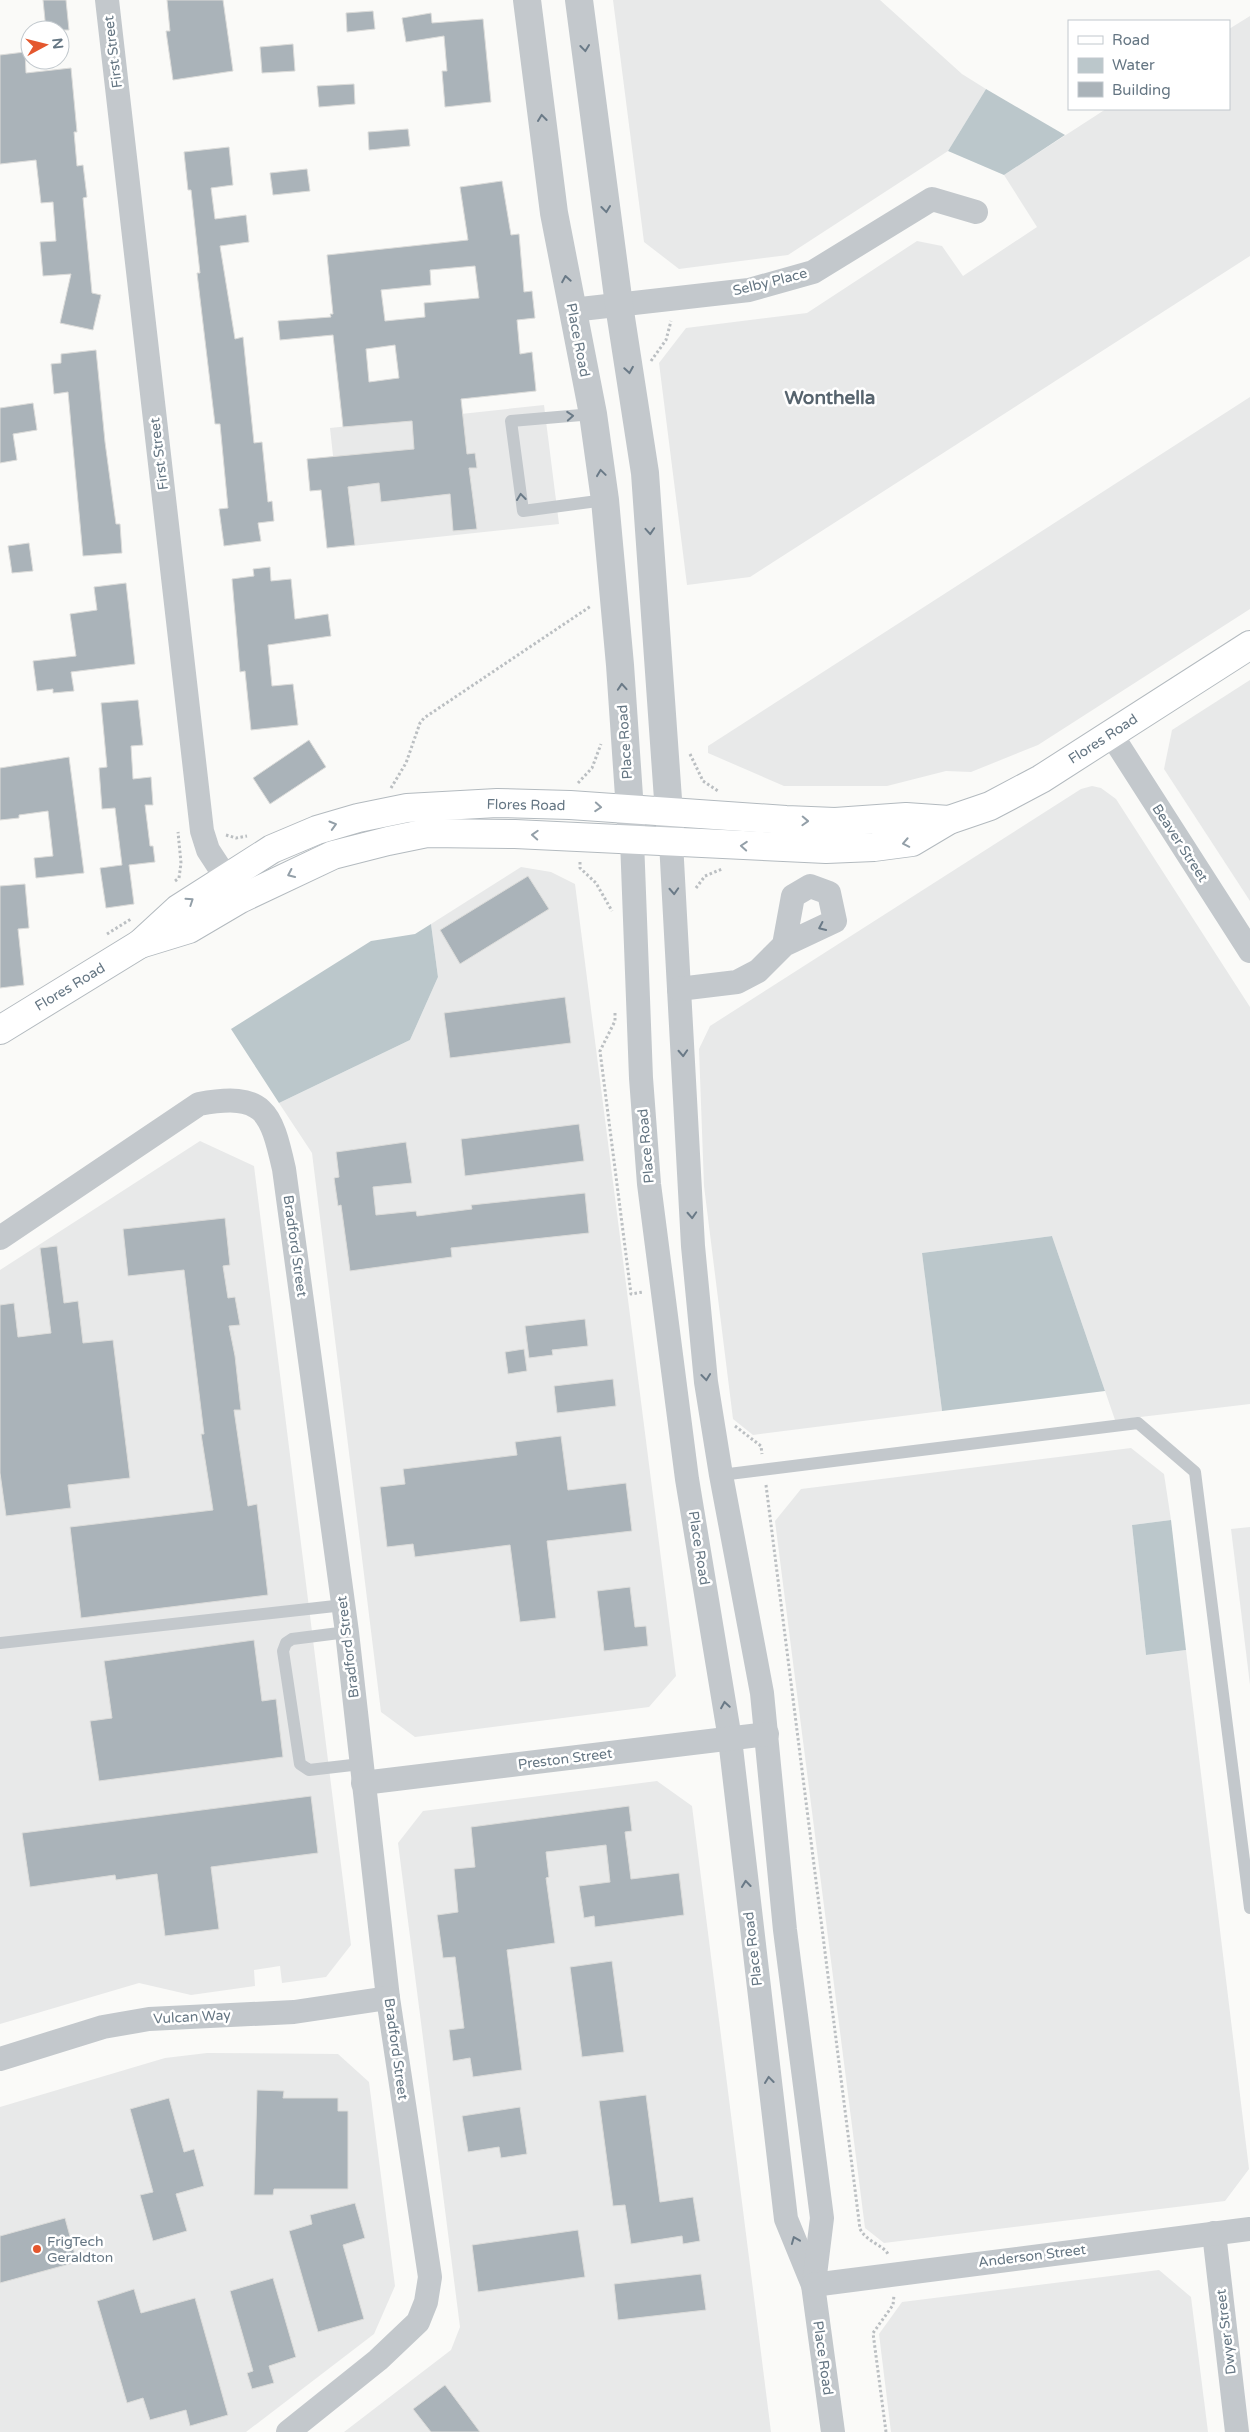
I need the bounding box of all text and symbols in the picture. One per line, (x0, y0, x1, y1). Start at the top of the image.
street label: First Street (100, 14, 126, 89)
north arrow (20, 20, 70, 70)
legend (1068, 20, 1230, 110)
text: Road (1112, 31, 1150, 49)
text: N (48, 37, 67, 50)
one-way arrow (579, 45, 590, 53)
text: Water (1112, 56, 1155, 74)
text: Building (1112, 81, 1171, 99)
one-way arrow (537, 114, 548, 122)
one-way arrow (600, 206, 611, 214)
street label: Selby Place (731, 265, 809, 299)
one-way arrow (562, 274, 572, 283)
street label: Place Road (563, 302, 593, 378)
one-way arrow (623, 366, 633, 375)
district label: Wonthella (785, 387, 875, 409)
one-way arrow (566, 411, 574, 422)
street label: First Street (146, 416, 172, 491)
one-way arrow (596, 468, 607, 476)
one-way arrow (516, 493, 527, 501)
one-way arrow (644, 528, 655, 536)
one-way arrow (616, 683, 627, 691)
street label: Place Road (614, 704, 636, 780)
street label: Flores Road (1065, 710, 1141, 768)
street label: Flores Road (486, 796, 566, 814)
street label: Beaver Street (1148, 801, 1212, 886)
one-way arrow (595, 802, 603, 813)
one-way arrow (802, 816, 809, 826)
one-way arrow (328, 821, 337, 831)
one-way arrow (531, 830, 538, 840)
one-way arrow (901, 837, 910, 847)
one-way arrow (740, 840, 748, 851)
one-way arrow (287, 867, 296, 878)
one-way arrow (668, 887, 679, 895)
one-way arrow (185, 898, 194, 907)
one-way arrow (818, 921, 827, 931)
street label: Flores Road (32, 959, 108, 1015)
one-way arrow (677, 1049, 688, 1057)
street label: Place Road (634, 1108, 658, 1184)
street label: Bradford Street (279, 1194, 311, 1299)
one-way arrow (686, 1212, 697, 1220)
one-way arrow (700, 1373, 711, 1381)
street label: Place Road (685, 1510, 713, 1586)
street label: Bradford Street (333, 1594, 363, 1699)
one-way arrow (720, 1701, 730, 1710)
street label: Preston Street (517, 1745, 614, 1773)
one-way arrow (741, 1880, 752, 1888)
street label: Place Road (740, 1911, 766, 1987)
street label: Bradford Street (380, 1997, 412, 2102)
street label: Vulcan Way (153, 2006, 232, 2028)
one-way arrow (764, 2076, 775, 2084)
place label: FrigTech Geraldton (47, 2233, 113, 2266)
one-way arrow (791, 2236, 801, 2245)
street label: Anderson Street (977, 2241, 1087, 2271)
marker: FrigTech Geraldton (31, 2243, 43, 2255)
street label: Dwyer Street (1212, 2288, 1240, 2376)
street label: Place Road (809, 2320, 837, 2396)

